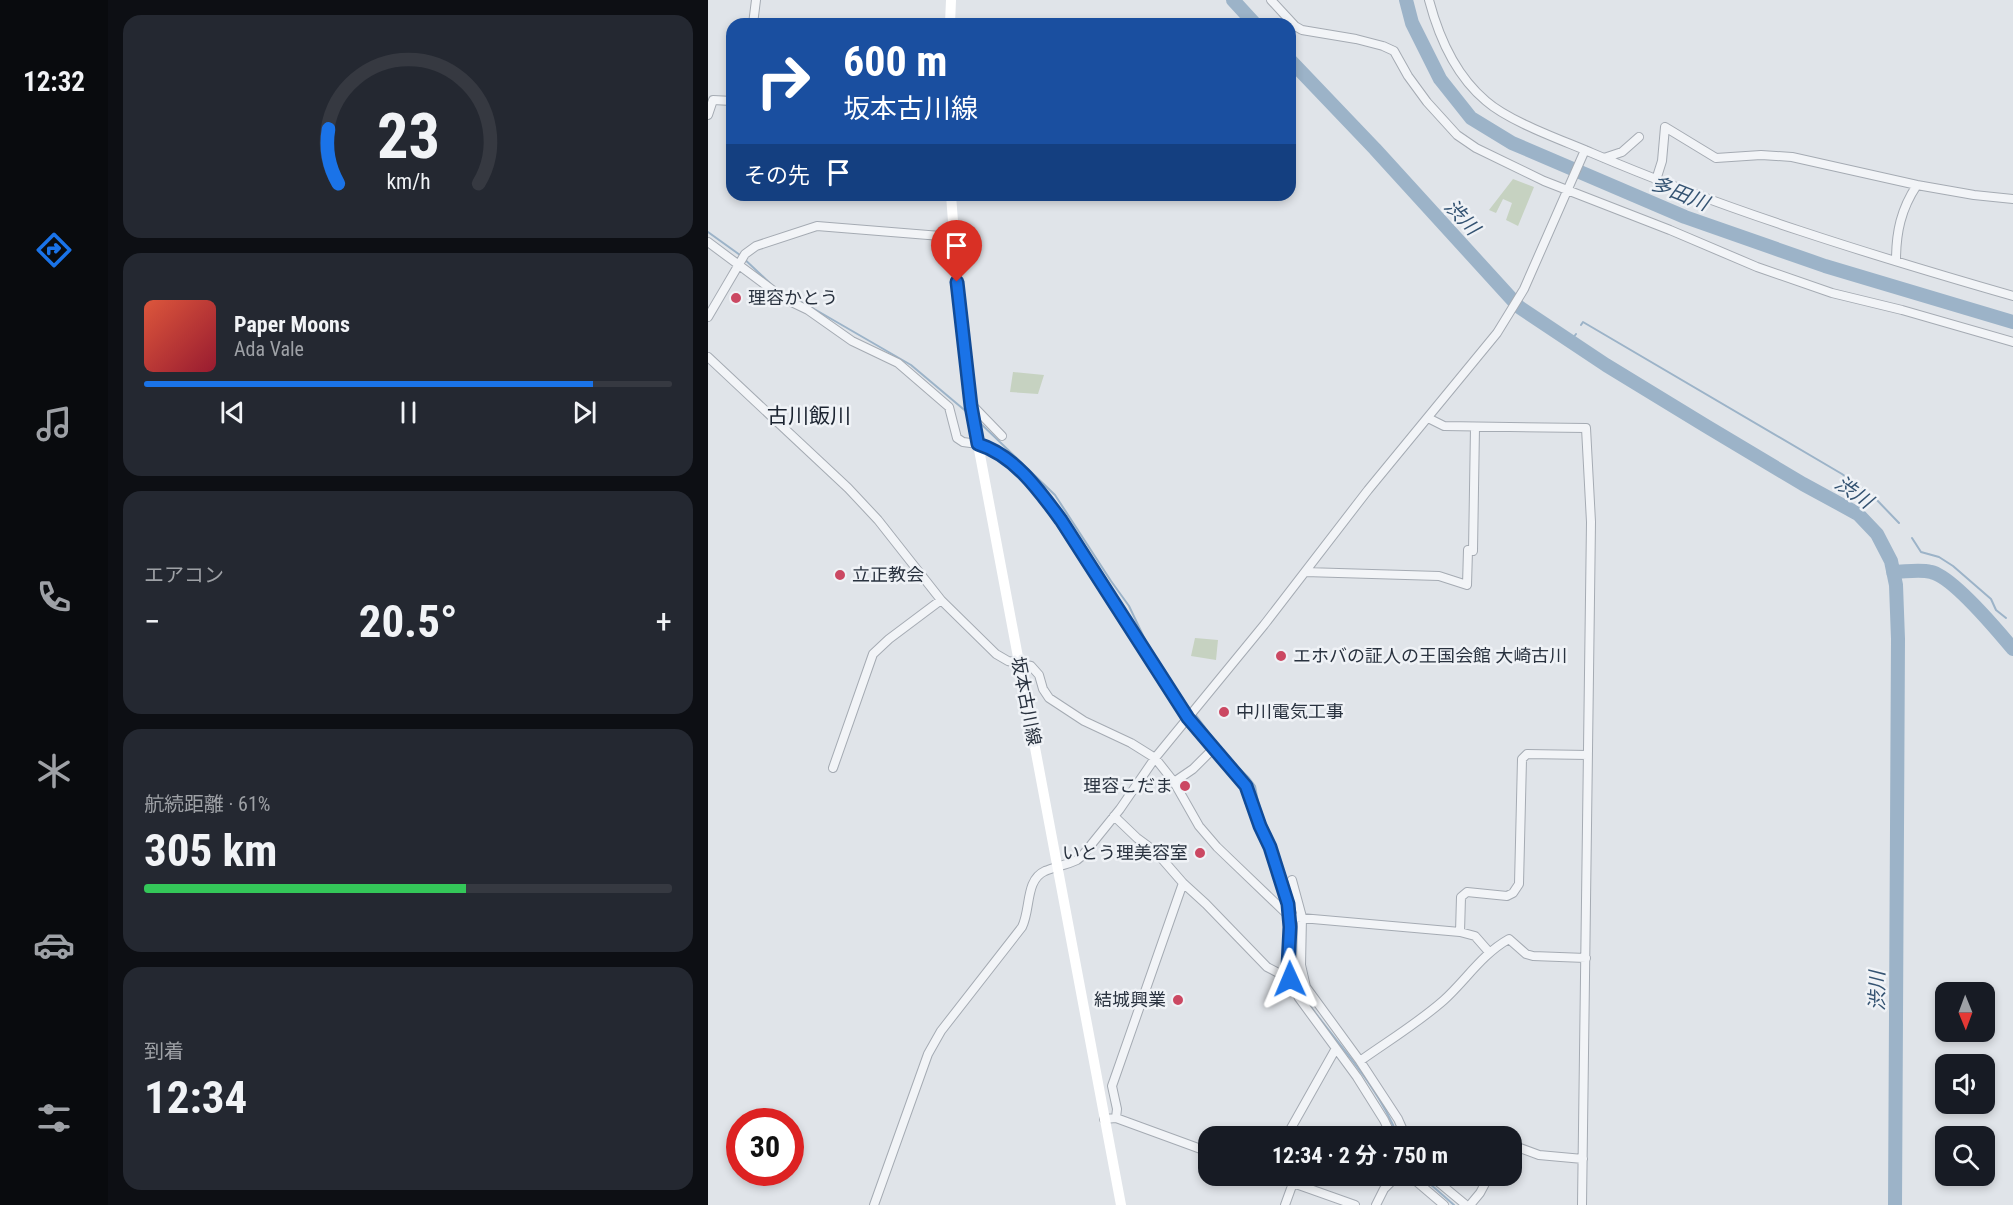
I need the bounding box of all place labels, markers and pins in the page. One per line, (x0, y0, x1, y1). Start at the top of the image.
pin (931, 220, 982, 282)
place label: 理容かとう (748, 287, 838, 308)
marker: 理容かとう (729, 291, 743, 305)
place label: 立正教会 (852, 564, 924, 585)
marker: 立正教会 (833, 568, 847, 582)
place label: エホバの証人の王国会館 大崎古川 (1293, 645, 1567, 666)
marker: エホバの証人の王国会館 大崎古川 (1274, 649, 1288, 663)
place label: 中川電気工事 (1236, 701, 1344, 722)
marker: 中川電気工事 (1217, 705, 1231, 719)
place label: 理容こだま (1083, 775, 1173, 796)
marker: 理容こだま (1178, 779, 1192, 793)
place label: いとう理美容室 (1062, 842, 1188, 863)
marker: いとう理美容室 (1193, 846, 1207, 860)
place label: 結城興業 (1094, 989, 1166, 1010)
marker: 結城興業 (1171, 993, 1185, 1007)

